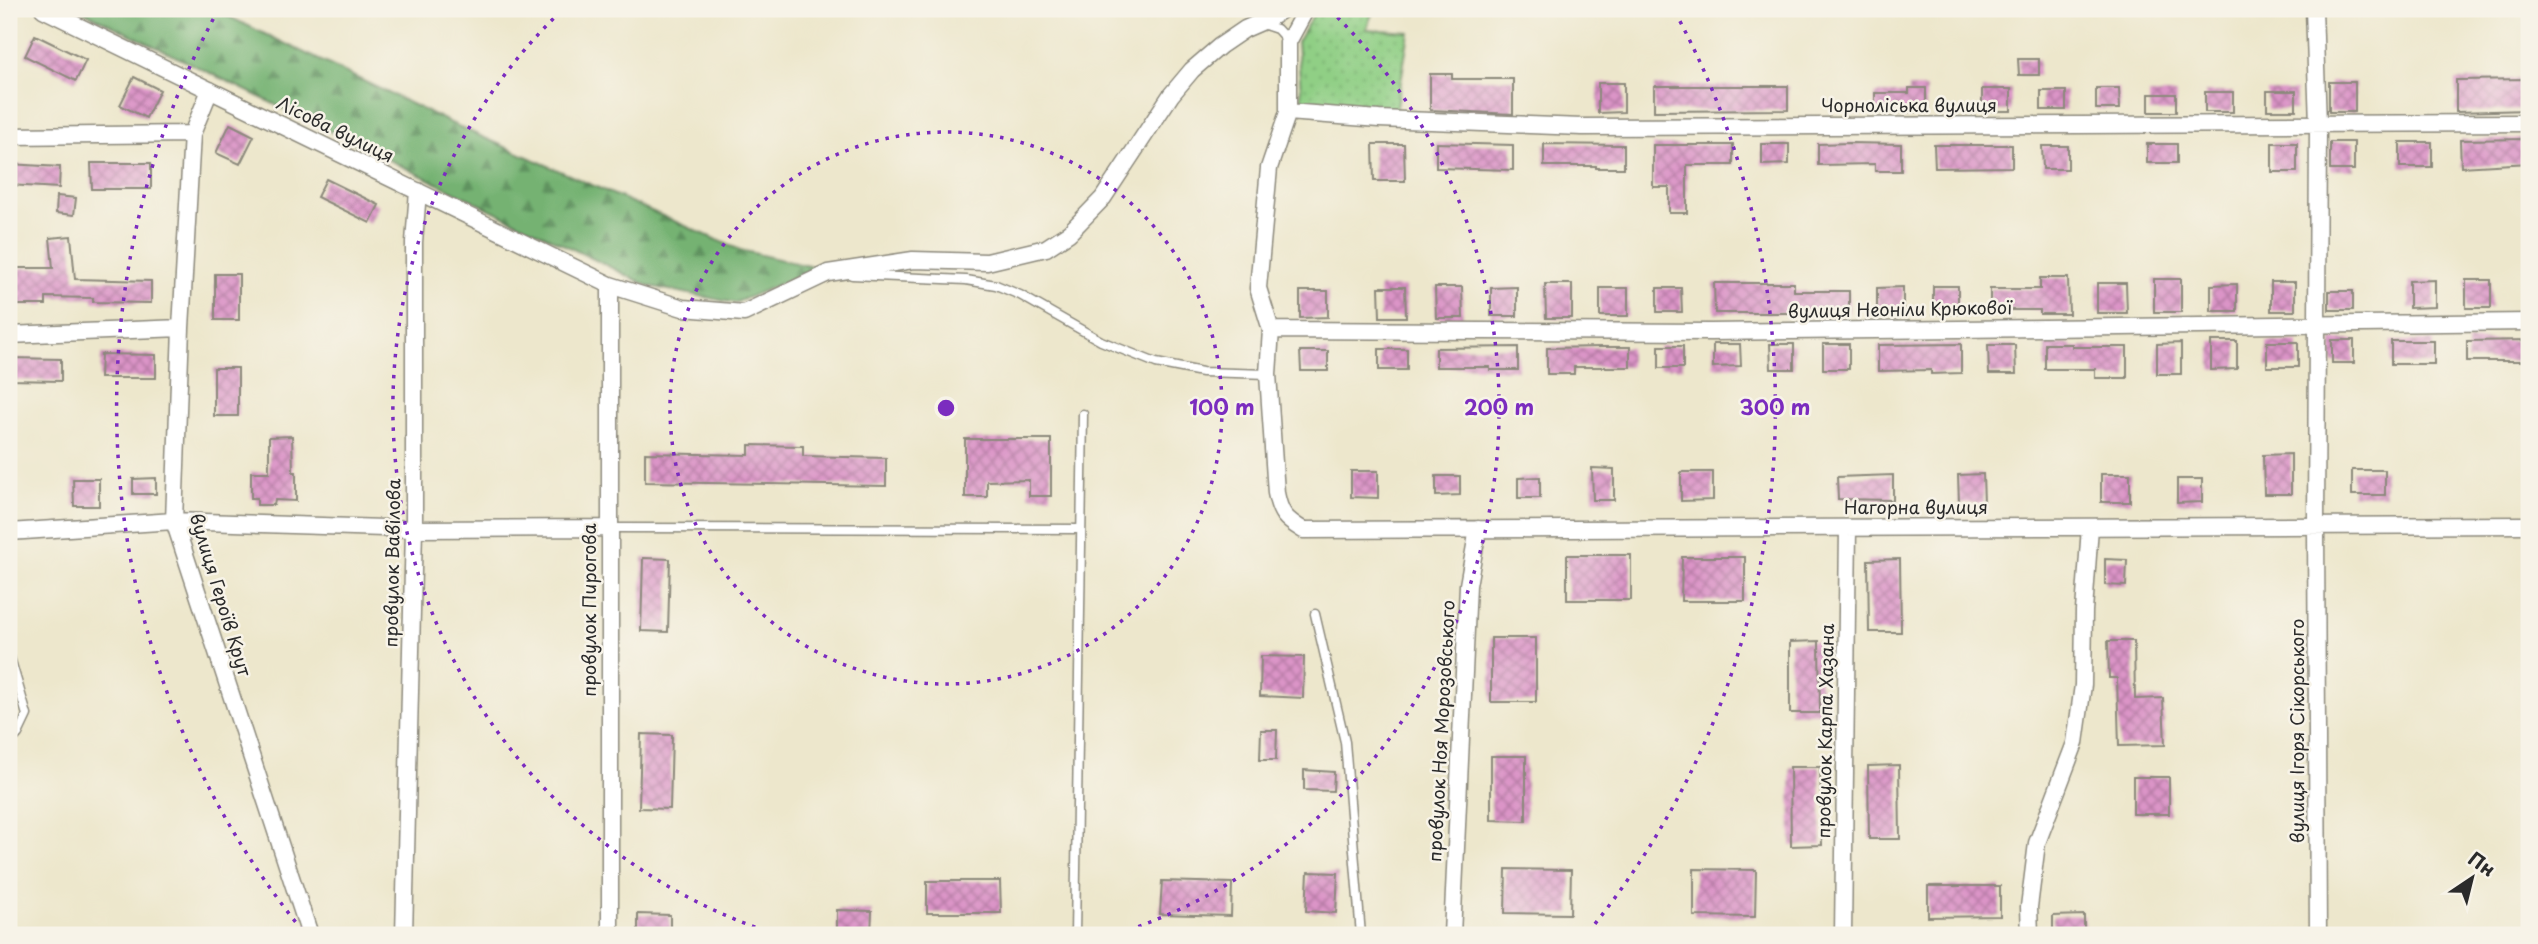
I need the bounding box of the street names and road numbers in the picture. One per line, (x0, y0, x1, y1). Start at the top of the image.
street label: Лісова вулиця (272, 89, 399, 169)
street label: Чорноліська вулиця (1821, 91, 1997, 118)
street label: вулиця Неоніли Крюкової (1788, 293, 2013, 324)
street label: провулок Вавілова (377, 477, 406, 648)
street label: Нагорна вулиця (1844, 493, 1988, 520)
street label: вулиця Героїв Крут (184, 510, 259, 680)
street label: провулок Пирогова (575, 522, 602, 697)
street label: провулок Ноя Морозовського (1420, 599, 1461, 863)
street label: вулиця Ігоря Сікорського (2283, 619, 2310, 843)
street label: провулок Карпа Хазана (1809, 623, 1840, 839)

